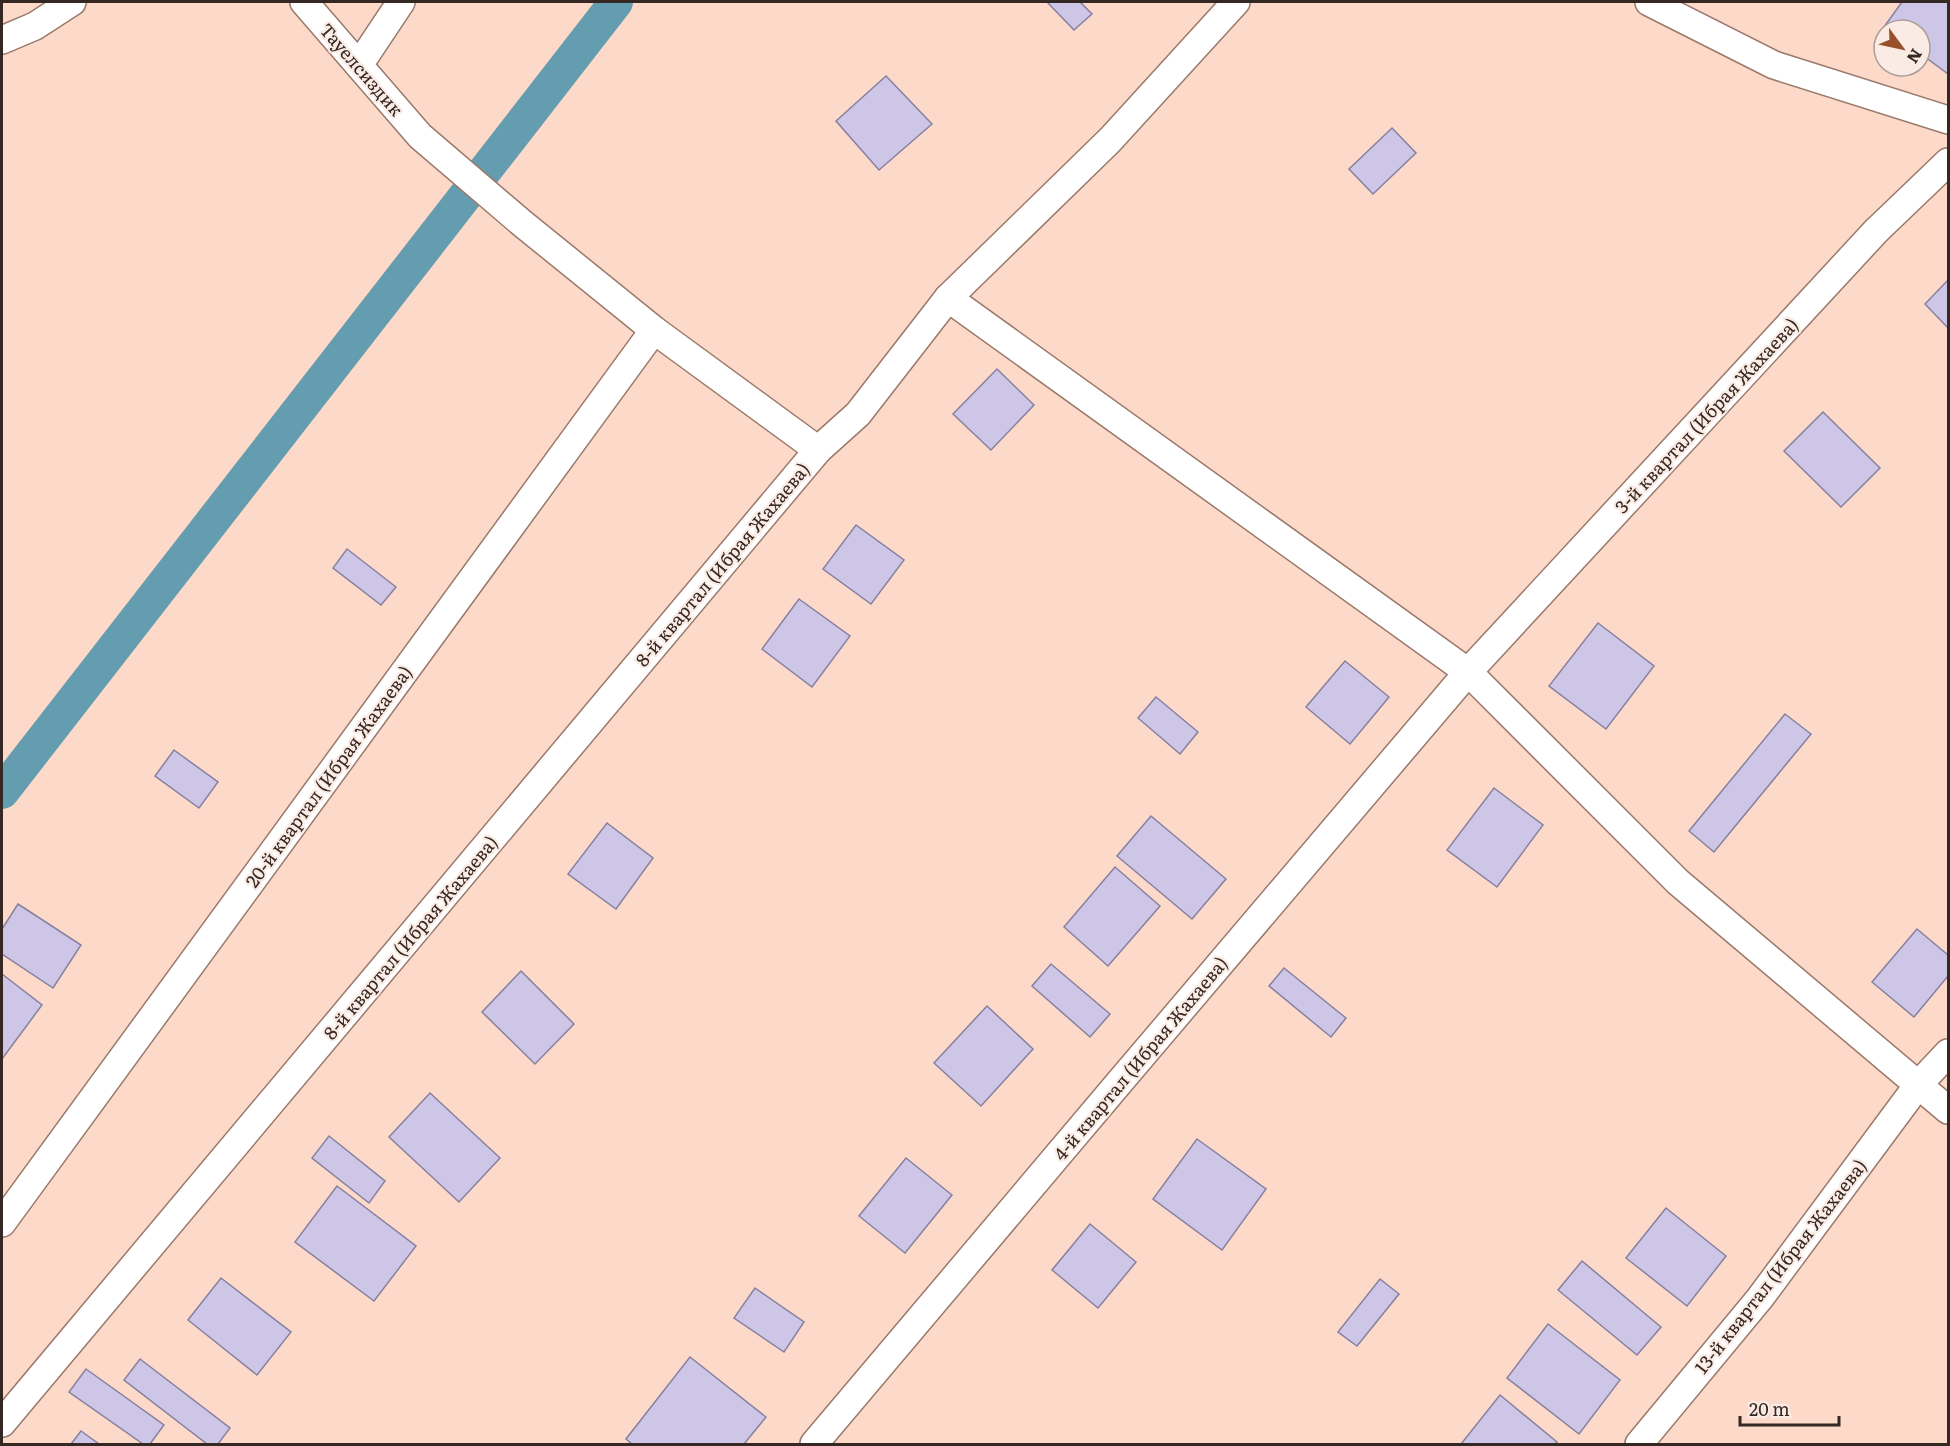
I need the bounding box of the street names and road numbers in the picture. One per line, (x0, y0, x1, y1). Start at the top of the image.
street label: Тауелсиздик (314, 17, 410, 122)
street label: 3-й квартал (Ибрая Жахаева) (1608, 311, 1804, 519)
street label: 8-й квартал (Ибрая Жахаева) (629, 456, 815, 672)
street label: 20-й квартал (Ибрая Жахаева) (238, 660, 418, 892)
street label: 8-й квартал (Ибрая Жахаева) (317, 829, 503, 1045)
street label: 4-й квартал (Ибрая Жахаева) (1047, 950, 1233, 1166)
street label: 13-й квартал (Ибрая Жахаева) (1688, 1153, 1872, 1379)

